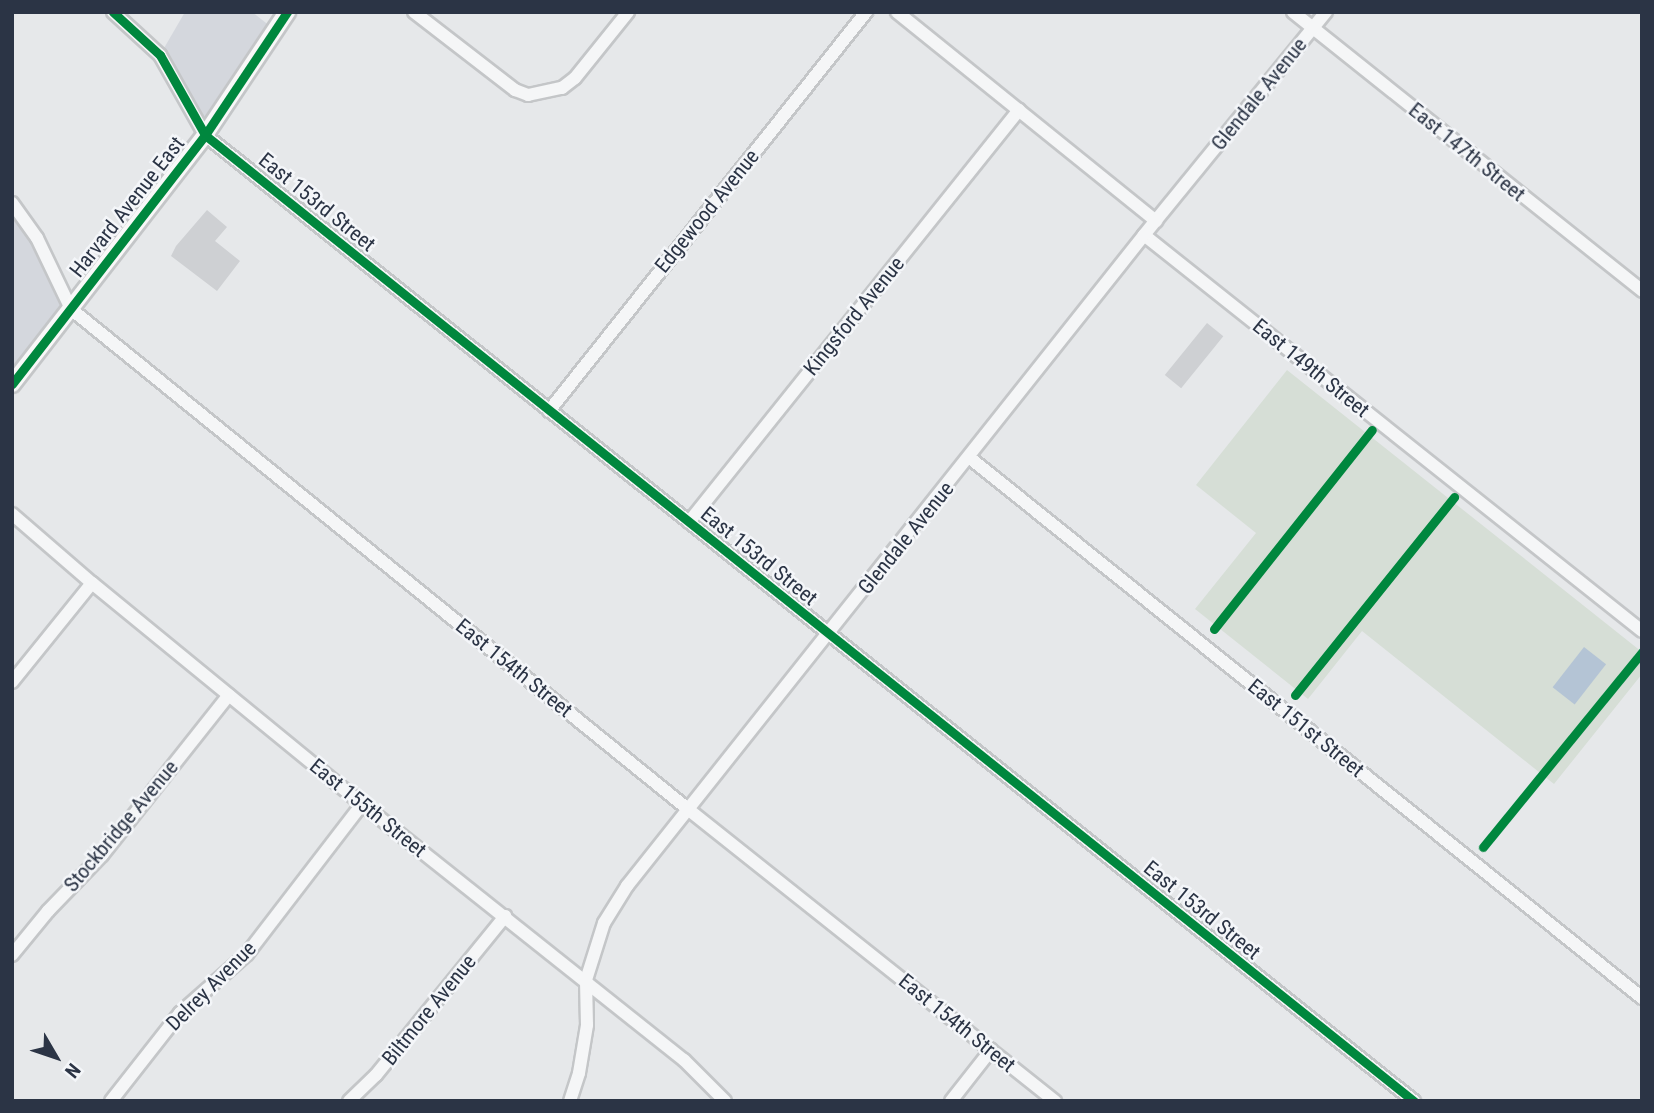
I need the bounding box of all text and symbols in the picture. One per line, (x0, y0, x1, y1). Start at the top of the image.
street label: Glendale Avenue (1206, 33, 1312, 155)
street label: East 147th Street (1404, 97, 1530, 207)
street label: Harvard Avenue East (64, 132, 190, 282)
street label: Edgewood Avenue (650, 144, 764, 278)
street label: East 153rd Street (254, 147, 380, 257)
street label: Kingsford Avenue (798, 252, 910, 380)
street label: East 149th Street (1248, 313, 1374, 423)
street label: Glendale Avenue (853, 477, 959, 599)
street label: East 153rd Street (696, 501, 822, 611)
street label: East 154th Street (451, 613, 577, 723)
street label: East 151st Street (1243, 674, 1369, 782)
street label: East 155th Street (305, 753, 431, 863)
street label: Stockbridge Avenue (59, 755, 183, 897)
street label: East 153rd Street (1139, 855, 1265, 965)
street label: Delrey Avenue (161, 936, 261, 1036)
street label: Biltmore Avenue (377, 950, 481, 1070)
street label: East 154th Street (894, 968, 1020, 1078)
north arrow (21, 1022, 91, 1092)
text: N (60, 1059, 85, 1082)

